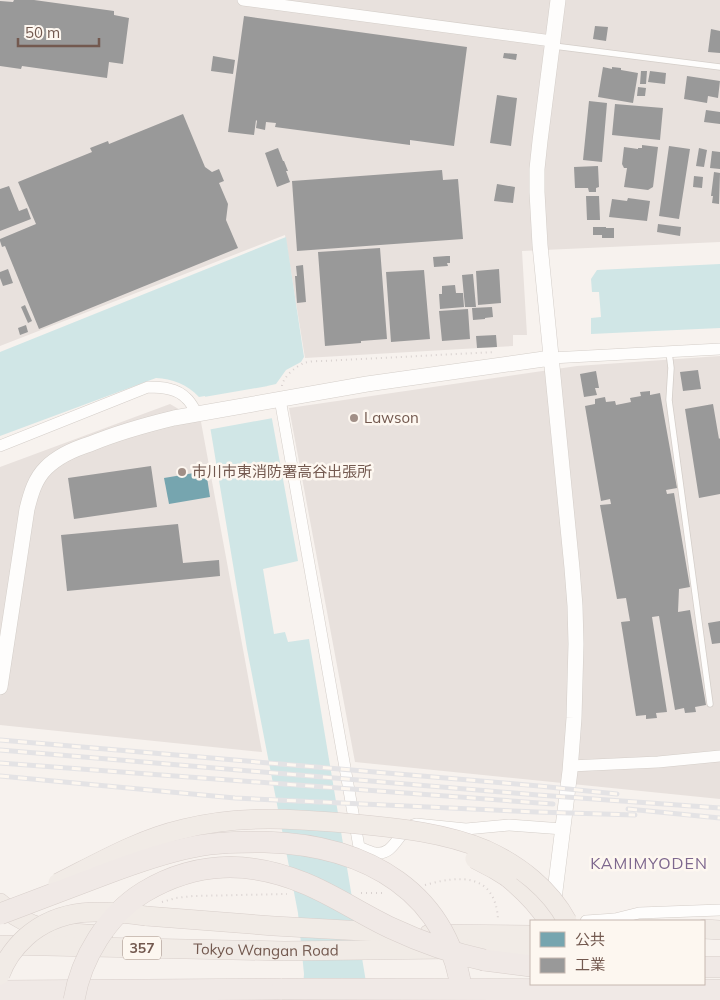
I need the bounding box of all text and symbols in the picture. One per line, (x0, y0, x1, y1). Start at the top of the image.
scale bar (18, 15, 99, 47)
text: 50 m (25, 23, 60, 42)
place label: Lawson (364, 408, 419, 427)
marker: Lawson (348, 412, 360, 424)
place label: 市川市東消防署高谷出張所 (192, 462, 372, 481)
marker: 市川市東消防署高谷出張所 (176, 466, 188, 478)
district label: KAMIMYODEN (590, 853, 708, 873)
legend (530, 920, 705, 985)
text: 公共 (575, 930, 605, 949)
road number: 357 (123, 936, 161, 960)
street label: Tokyo Wangan Road (193, 939, 339, 960)
text: 工業 (575, 955, 605, 974)

